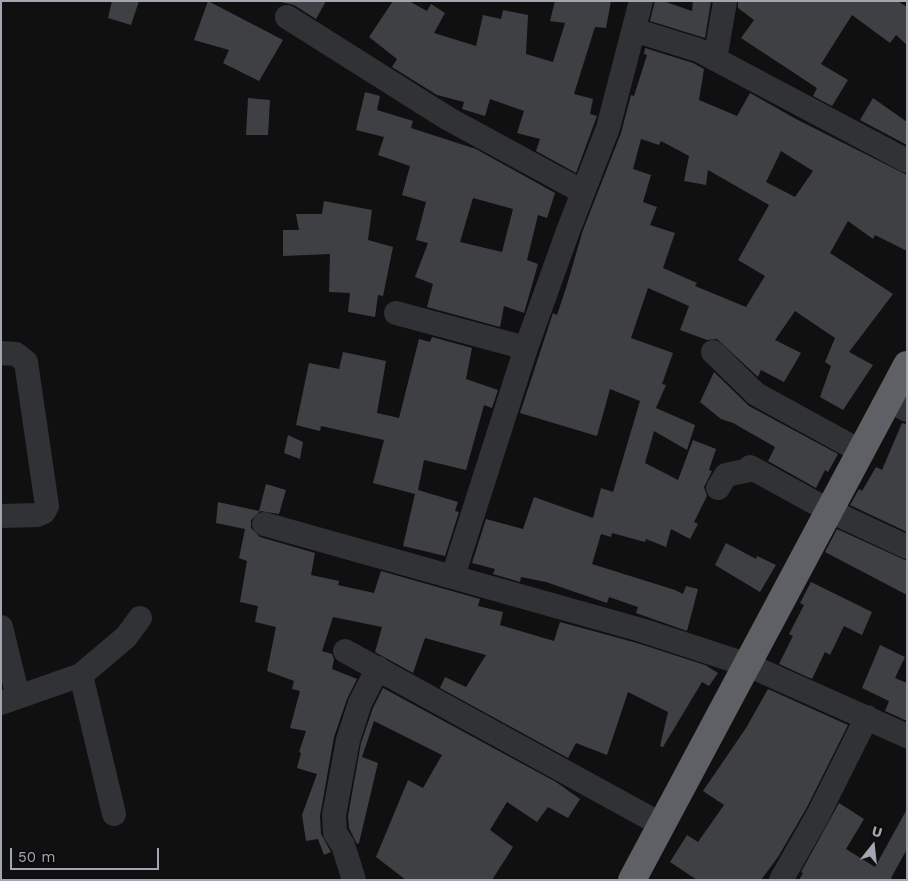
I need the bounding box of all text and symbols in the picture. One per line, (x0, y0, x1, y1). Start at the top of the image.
north arrow (848, 821, 898, 871)
text: U (870, 823, 884, 841)
scale bar (12, 838, 161, 870)
text: 50 m (18, 848, 55, 866)

